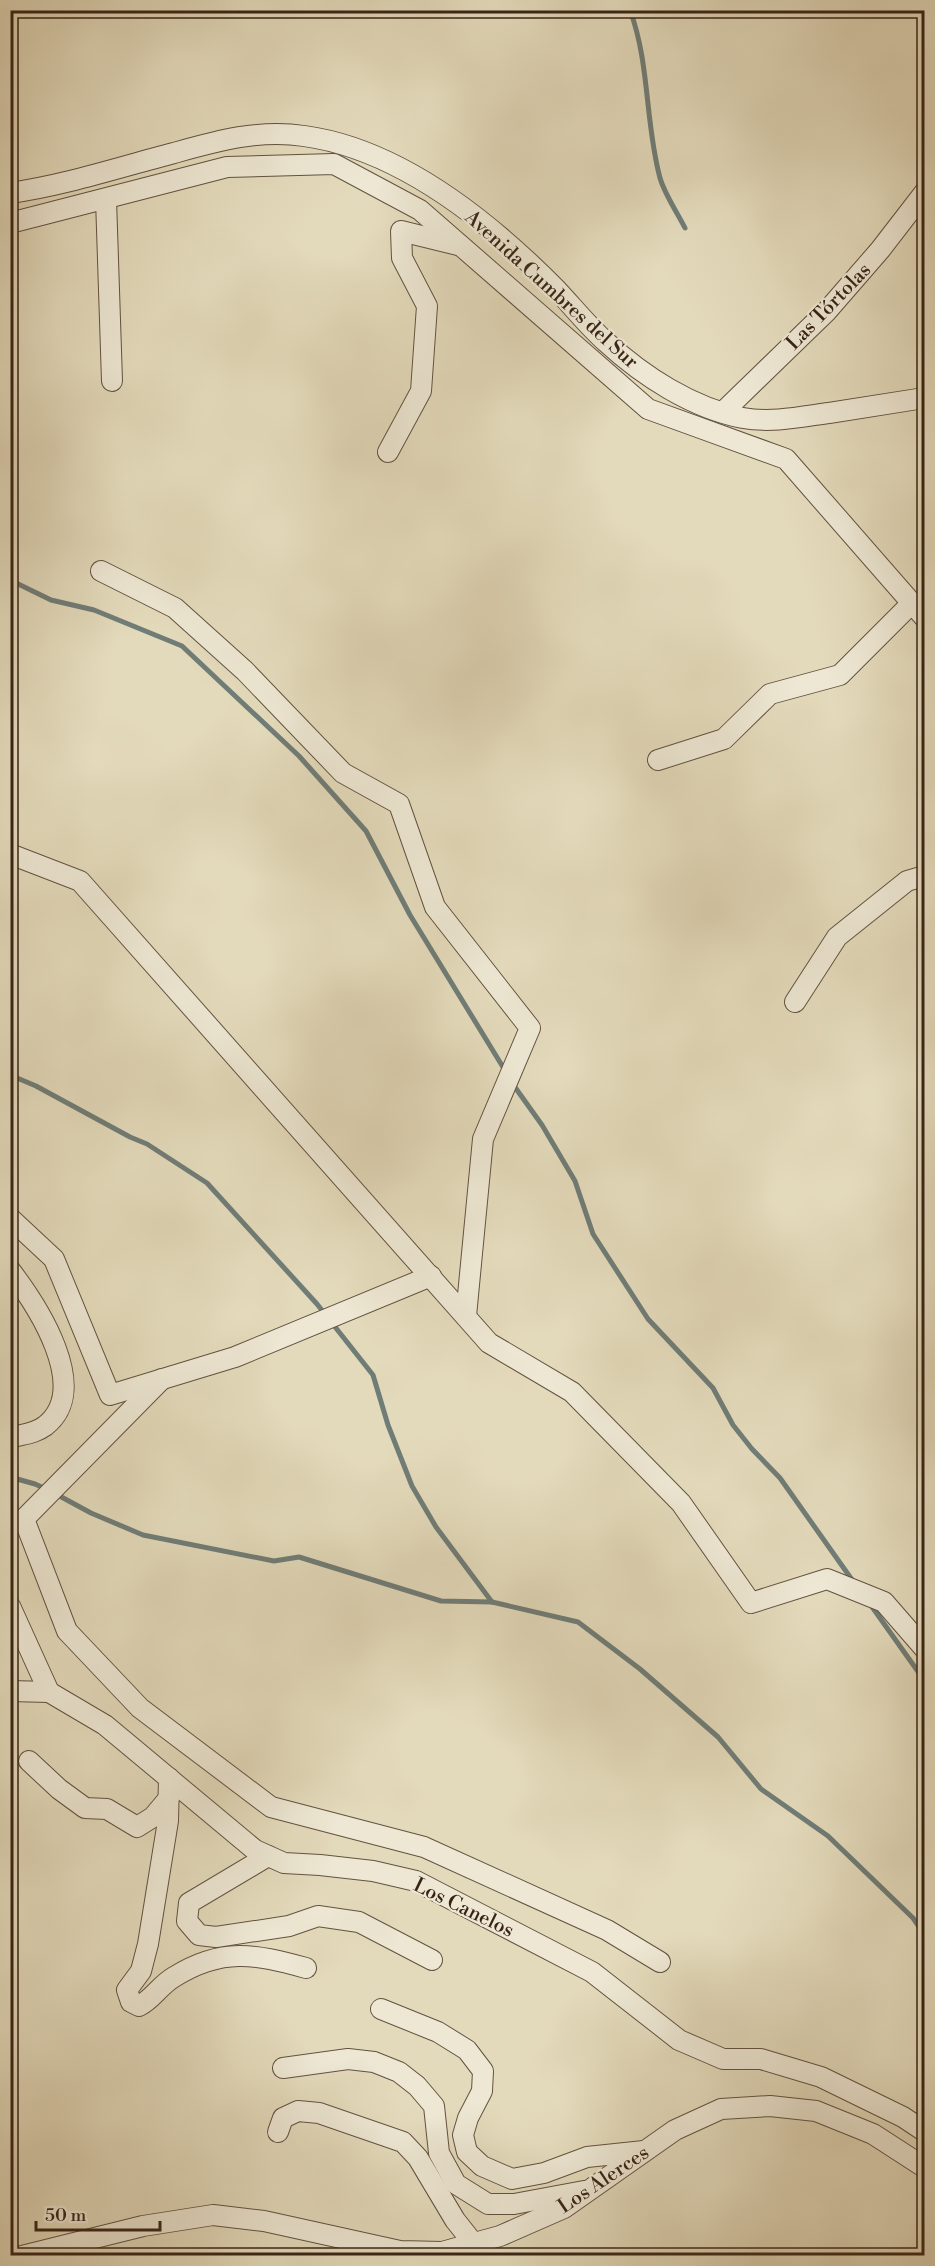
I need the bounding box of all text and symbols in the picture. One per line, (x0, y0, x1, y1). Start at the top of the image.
street label: Avenida Cumbres del Sur (458, 205, 643, 375)
street label: Las Tórtolas (781, 258, 877, 356)
street label: Los Canelos (409, 1873, 518, 1944)
street label: Los Alerces (554, 2141, 654, 2220)
scale bar (36, 2194, 160, 2232)
text: 50 m (45, 2204, 87, 2227)

